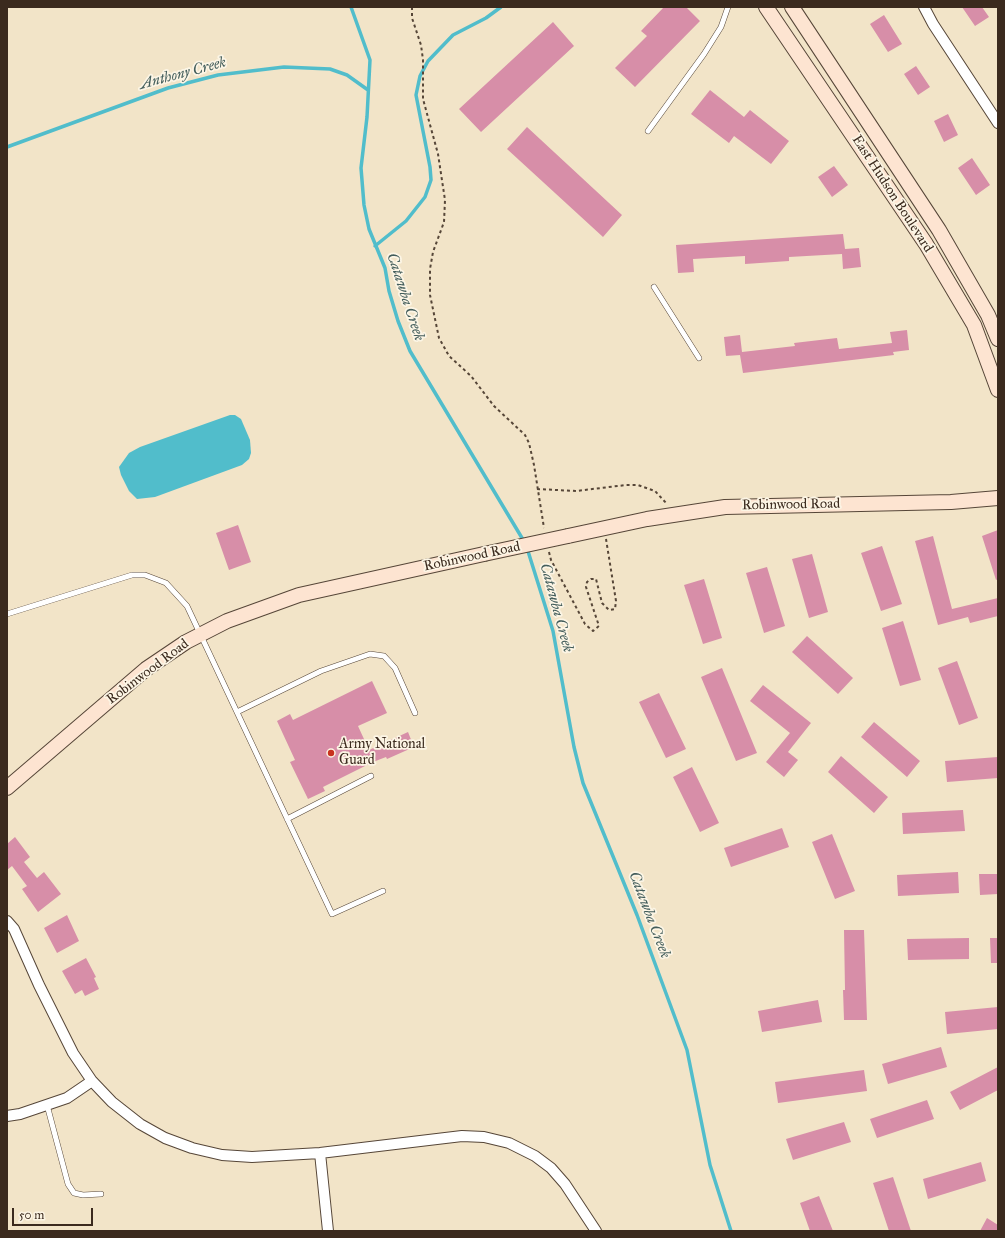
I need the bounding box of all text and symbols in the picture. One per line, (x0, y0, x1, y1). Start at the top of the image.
water label: Anthony Creek (138, 54, 228, 94)
street label: East Hudson Boulevard (848, 132, 936, 256)
water label: Catawba Creek (382, 251, 428, 343)
street label: Robinwood Road (742, 496, 840, 514)
street label: Robinwood Road (422, 539, 522, 575)
water label: Catawba Creek (535, 562, 577, 654)
street label: Robinwood Road (104, 636, 192, 708)
place label: Army National Guard (339, 737, 425, 770)
marker: Army National Guard (326, 748, 336, 758)
water label: Catawba Creek (624, 869, 674, 961)
scale bar (14, 1200, 95, 1226)
text: 50 m (19, 1208, 44, 1222)

